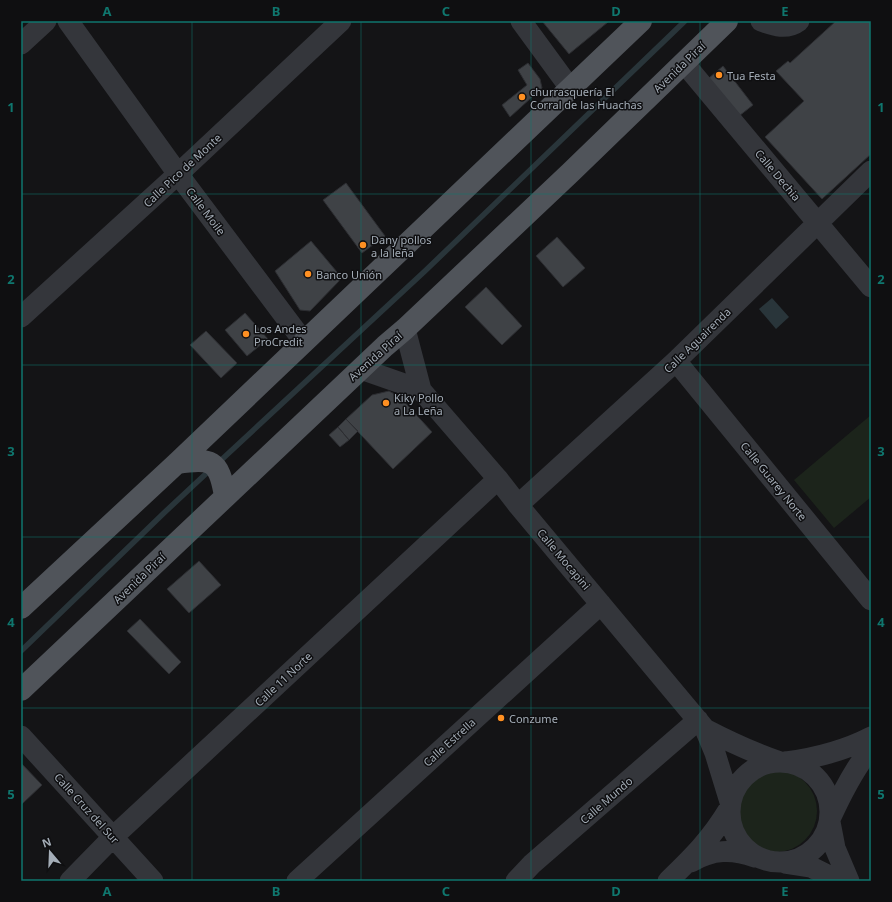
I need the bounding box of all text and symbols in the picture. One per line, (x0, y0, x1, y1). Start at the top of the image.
text: A (103, 2, 112, 20)
text: B (272, 2, 280, 20)
text: C (442, 2, 450, 20)
text: D (611, 2, 621, 20)
text: E (781, 2, 789, 20)
street label: Avenida Piraí (650, 37, 709, 96)
place label: Tua Festa (727, 68, 776, 83)
marker: Tua Festa (714, 70, 724, 80)
place label: churrasquería El Corral de las Huachas (530, 84, 642, 112)
marker: churrasquería El Corral de las Huachas (517, 92, 527, 102)
text: 1 (7, 98, 15, 116)
text: 1 (877, 98, 885, 116)
street label: Calle Pico de Monte (140, 130, 224, 210)
street label: Calle Dechia (752, 146, 804, 204)
street label: Calle Moile (183, 184, 229, 238)
place label: Dany pollos a la leña (371, 232, 432, 260)
marker: Dany pollos a la leña (358, 240, 368, 250)
place label: Banco Unión (316, 267, 382, 282)
marker: Banco Unión (303, 269, 313, 279)
text: 2 (7, 270, 15, 288)
text: 2 (877, 270, 885, 288)
street label: Calle Aguairenda (660, 304, 734, 376)
place label: Los Andes ProCredit (254, 321, 307, 349)
street label: Avenida Piraí (345, 327, 406, 384)
marker: Los Andes ProCredit (241, 329, 251, 339)
place label: Kiky Pollo a La Leña (394, 390, 444, 418)
marker: Kiky Pollo a La Leña (381, 398, 391, 408)
street label: Calle Guarey Norte (738, 438, 810, 524)
text: 3 (7, 442, 15, 460)
text: 3 (877, 442, 885, 460)
street label: Calle Mocapini (534, 525, 594, 593)
street label: Avenida Piraí (110, 548, 169, 607)
text: 4 (7, 613, 15, 631)
text: 4 (877, 613, 885, 631)
street label: Calle 11 Norte (251, 649, 315, 709)
place label: Conzume (509, 711, 558, 726)
marker: Conzume (496, 713, 506, 723)
street label: Calle Estrella (420, 714, 478, 770)
street label: Calle Cruz del Sur (51, 769, 123, 847)
street label: Calle Mundo (577, 773, 636, 827)
text: 5 (7, 785, 15, 803)
text: 5 (877, 785, 885, 803)
north arrow (30, 832, 70, 872)
text: N (40, 834, 53, 851)
text: A (103, 882, 112, 900)
text: B (272, 882, 280, 900)
text: C (442, 882, 450, 900)
text: D (611, 882, 621, 900)
text: E (781, 882, 789, 900)

